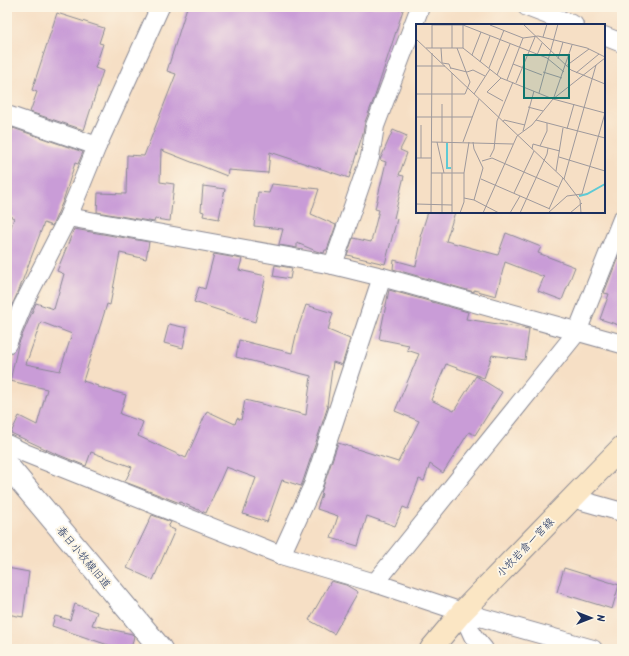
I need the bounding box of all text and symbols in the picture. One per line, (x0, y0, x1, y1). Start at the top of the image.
inset map (416, 24, 605, 213)
street label: 小牧岩倉一宮線 (493, 514, 559, 582)
street label: 春日小牧線旧道 (52, 522, 115, 593)
north arrow (571, 598, 611, 638)
text: N (591, 615, 609, 622)

